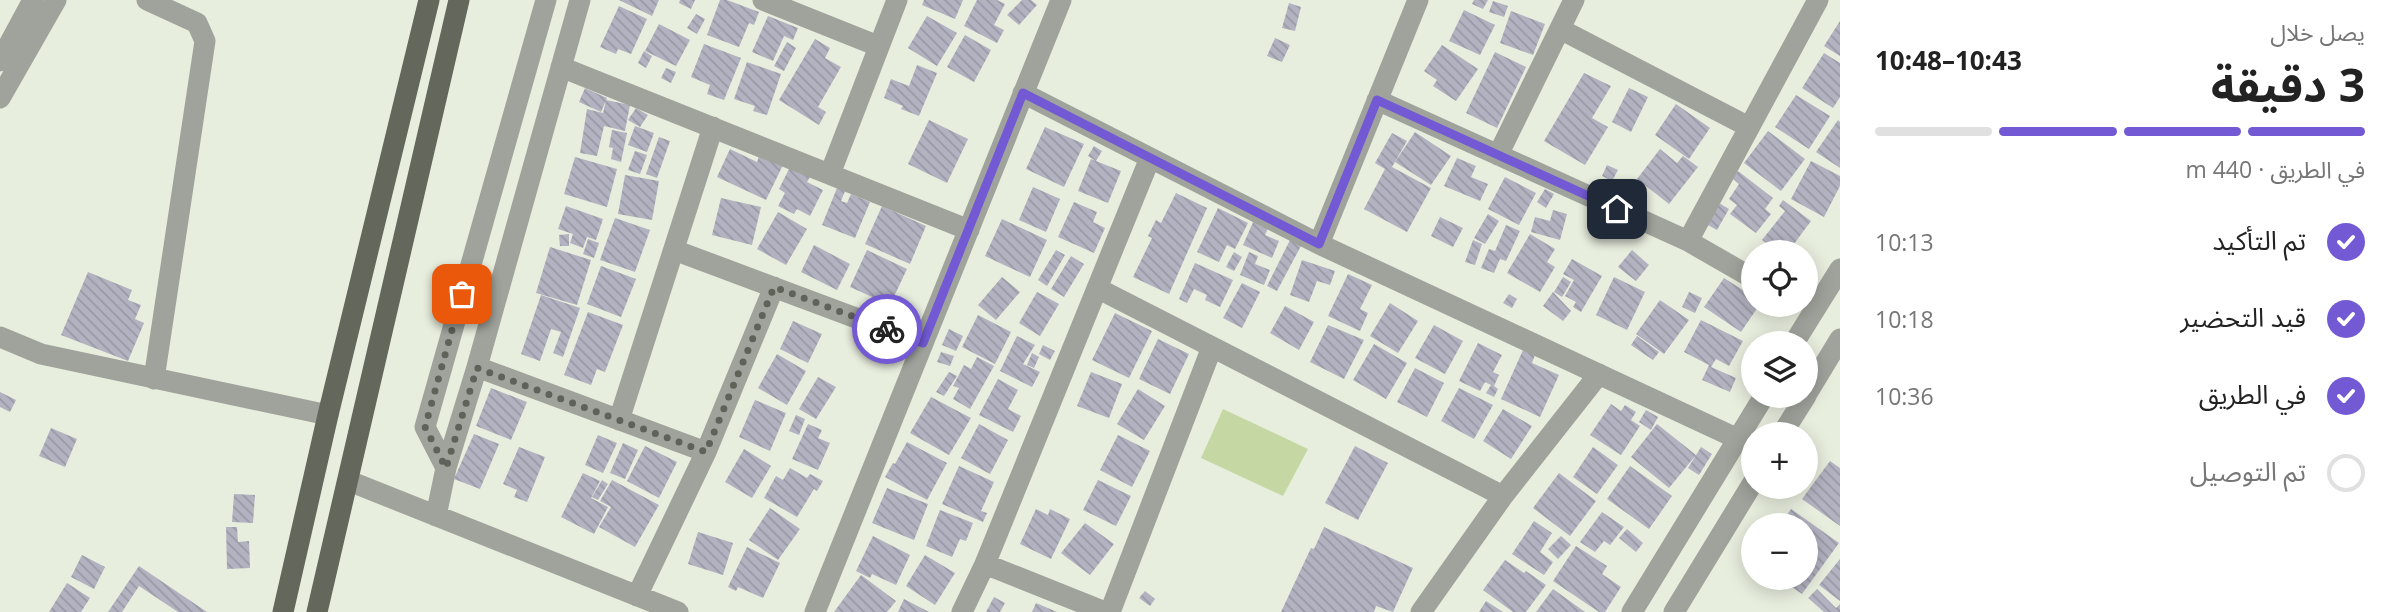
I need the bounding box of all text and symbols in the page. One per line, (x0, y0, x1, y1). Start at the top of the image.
text: يصل خلال (2270, 16, 2365, 48)
text: 10:43–10:48 (1875, 42, 2022, 78)
text: 3 دقيقة (2211, 53, 2365, 115)
text: في الطريق · 440 m (2185, 153, 2365, 185)
pin (1587, 179, 1647, 239)
icon: home (1598, 190, 1636, 228)
text: تم التأكيد (2212, 222, 2306, 258)
icon: check (2327, 223, 2365, 261)
text: 10:13 (1875, 226, 1934, 258)
map controls (1741, 240, 1818, 590)
button: locate (1741, 240, 1818, 317)
pin (432, 264, 492, 324)
icon: bag (443, 275, 481, 313)
courier (852, 294, 922, 364)
text: قيد التحضير (2180, 299, 2306, 335)
icon: check (2327, 300, 2365, 338)
text: 10:18 (1875, 303, 1934, 335)
icon: bike (868, 310, 906, 348)
button: layers (1741, 331, 1818, 408)
text: في الطريق (2199, 376, 2306, 412)
icon: check (2327, 377, 2365, 415)
text: 10:36 (1875, 380, 1934, 412)
button: + (1741, 422, 1818, 499)
text: تم التوصيل (2190, 453, 2306, 489)
button: − (1741, 513, 1818, 590)

